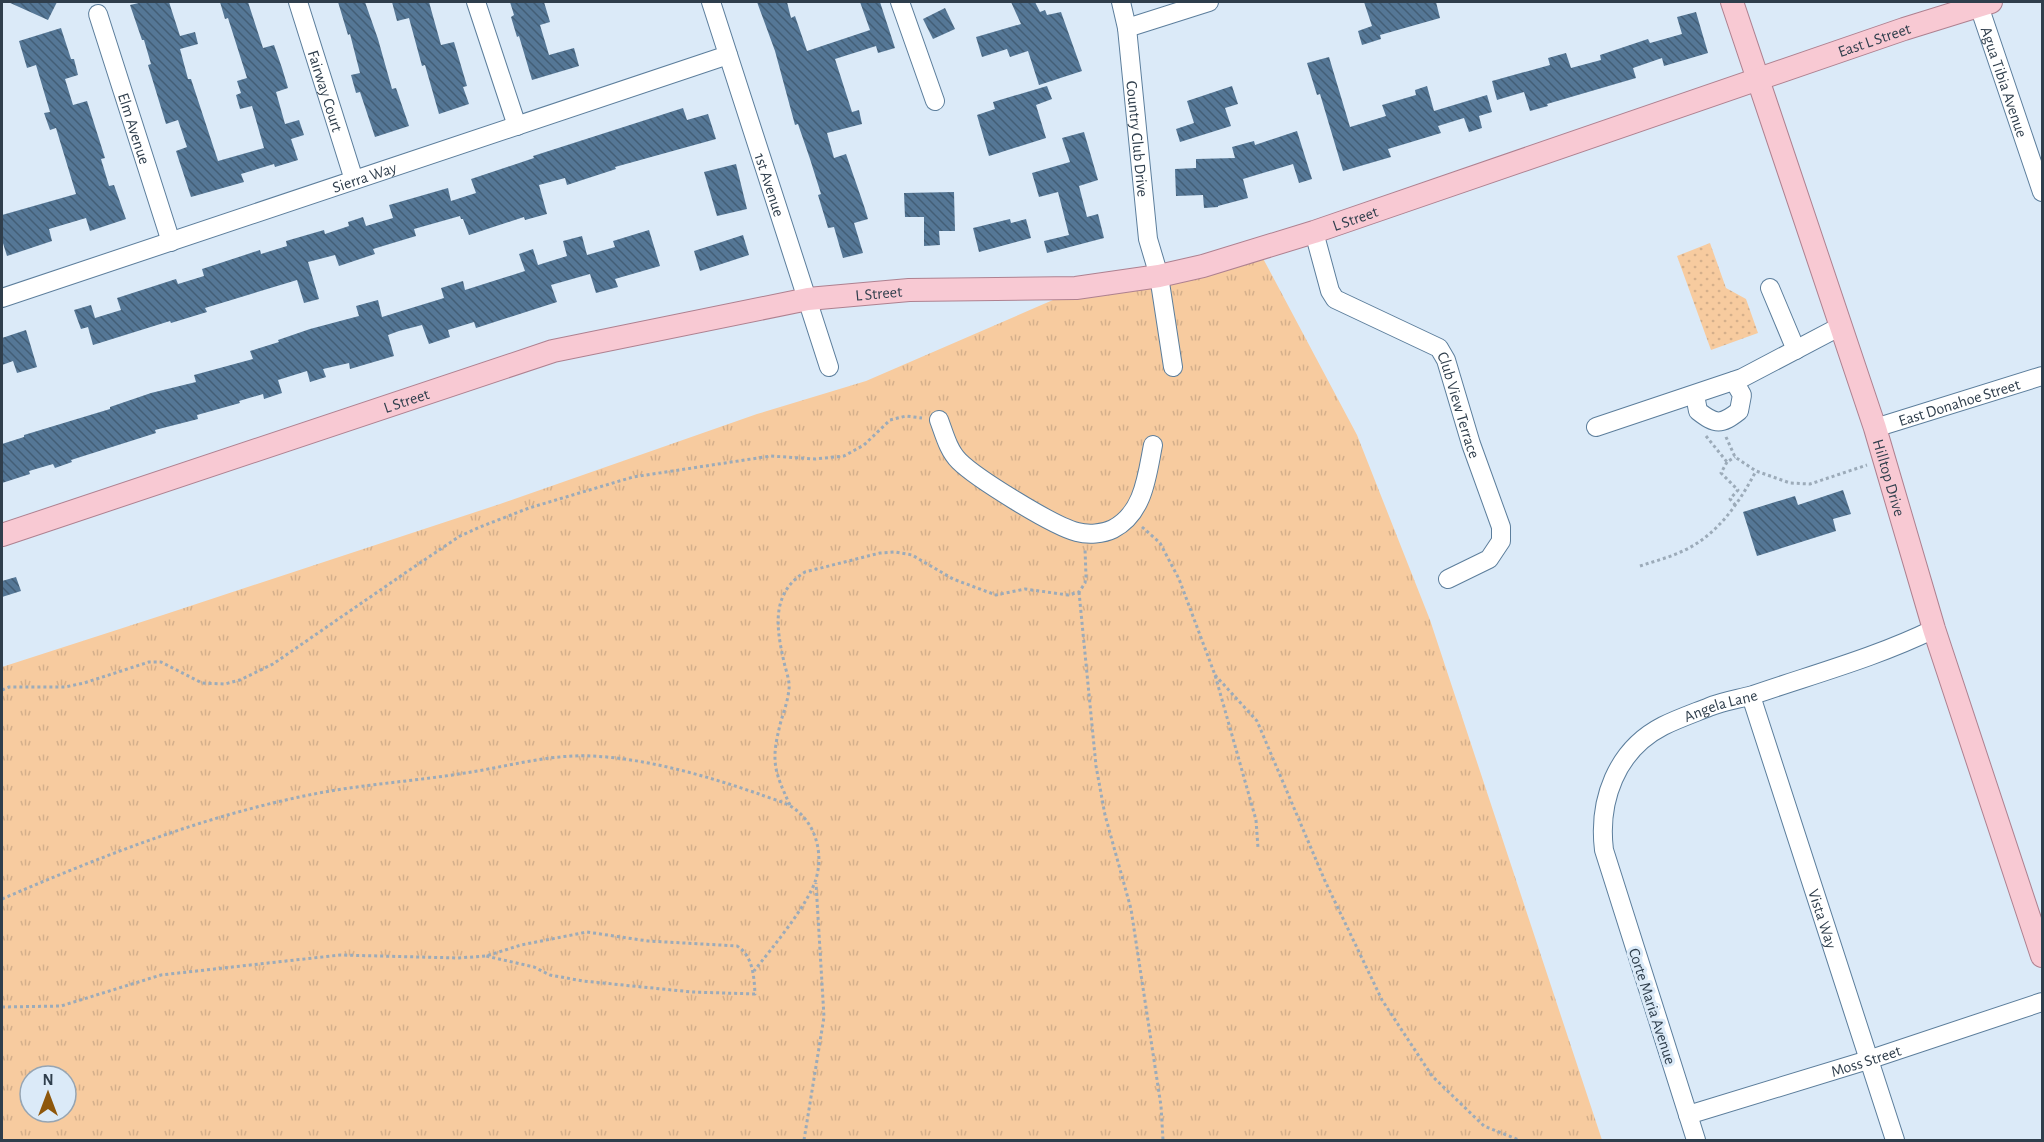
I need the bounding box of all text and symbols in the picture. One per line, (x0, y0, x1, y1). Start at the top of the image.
street label: East L Street (1836, 20, 1913, 60)
street label: Agua Tibia Avenue (1978, 25, 2030, 140)
street label: Fairway Court (305, 48, 345, 134)
street label: Country Club Drive (1123, 80, 1151, 198)
street label: Elm Avenue (115, 91, 153, 166)
street label: 1st Avenue (751, 151, 787, 219)
street label: Sierra Way (330, 160, 399, 196)
street label: L Street (1330, 204, 1380, 234)
street label: L Street (855, 284, 903, 304)
street label: Club View Terrace (1434, 349, 1482, 460)
street label: East Donahoe Street (1897, 376, 2022, 429)
street label: L Street (382, 386, 431, 416)
street label: Hilltop Drive (1870, 437, 1907, 518)
street label: Angela Lane (1682, 687, 1760, 725)
street label: Vista Way (1805, 887, 1839, 951)
street label: Corte Maria Avenue (1626, 946, 1678, 1066)
street label: Moss Street (1829, 1043, 1903, 1080)
north arrow (18, 1064, 78, 1124)
text: N (42, 1072, 54, 1088)

